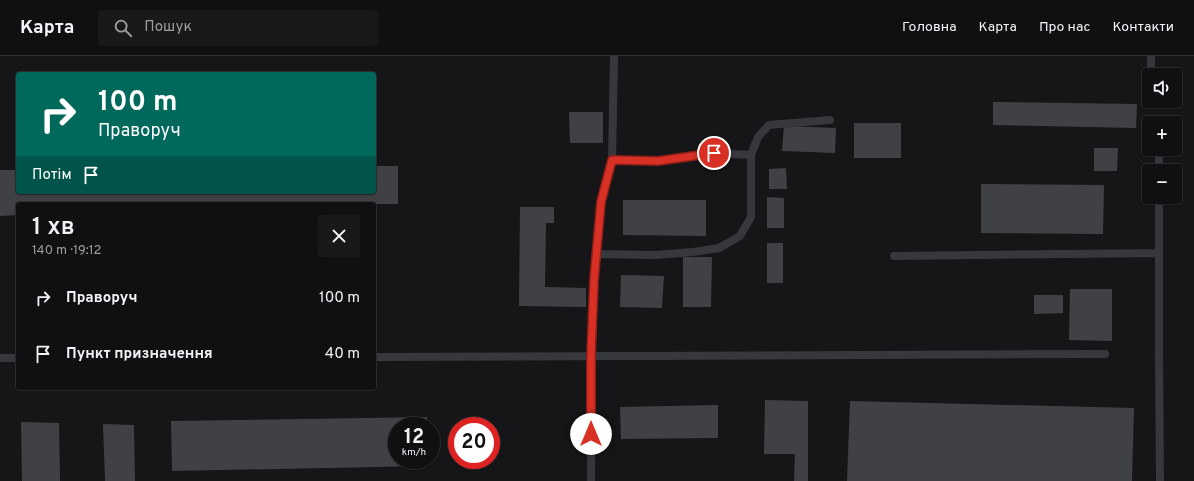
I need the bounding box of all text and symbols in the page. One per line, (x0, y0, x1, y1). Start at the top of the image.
search box (98, 10, 378, 46)
text: Карта (20, 16, 74, 40)
icon: search (112, 17, 134, 39)
text: Пошук (144, 18, 192, 37)
text: Головна (902, 19, 957, 36)
text: Карта (979, 19, 1017, 36)
text: Про нас (1039, 19, 1090, 36)
text: Контакти (1112, 19, 1174, 36)
map controls (1142, 68, 1182, 204)
button: sound (1142, 68, 1182, 108)
text: 100 m (98, 85, 178, 121)
icon: right (32, 88, 84, 140)
button: + (1142, 116, 1182, 156)
text: Праворуч (98, 120, 181, 143)
pin (697, 136, 731, 170)
icon: arrive (703, 142, 725, 164)
icon: arrive (80, 164, 102, 186)
button: − (1142, 164, 1182, 204)
text: Потім (32, 166, 72, 185)
text: 1 хв (32, 213, 75, 243)
button: close (318, 215, 360, 257)
text: 140 m · 19:12 (32, 243, 102, 259)
icon: right (32, 287, 54, 309)
text: Праворуч (66, 289, 137, 308)
text: 100 m (319, 289, 360, 308)
icon: arrive (32, 343, 54, 365)
text: Пункт призначення (66, 345, 213, 364)
text: 40 m (325, 345, 360, 364)
position arrow (570, 413, 612, 455)
speed limit sign: 20 (448, 417, 500, 469)
text: 12 (404, 425, 424, 451)
text: km/h (402, 446, 426, 459)

